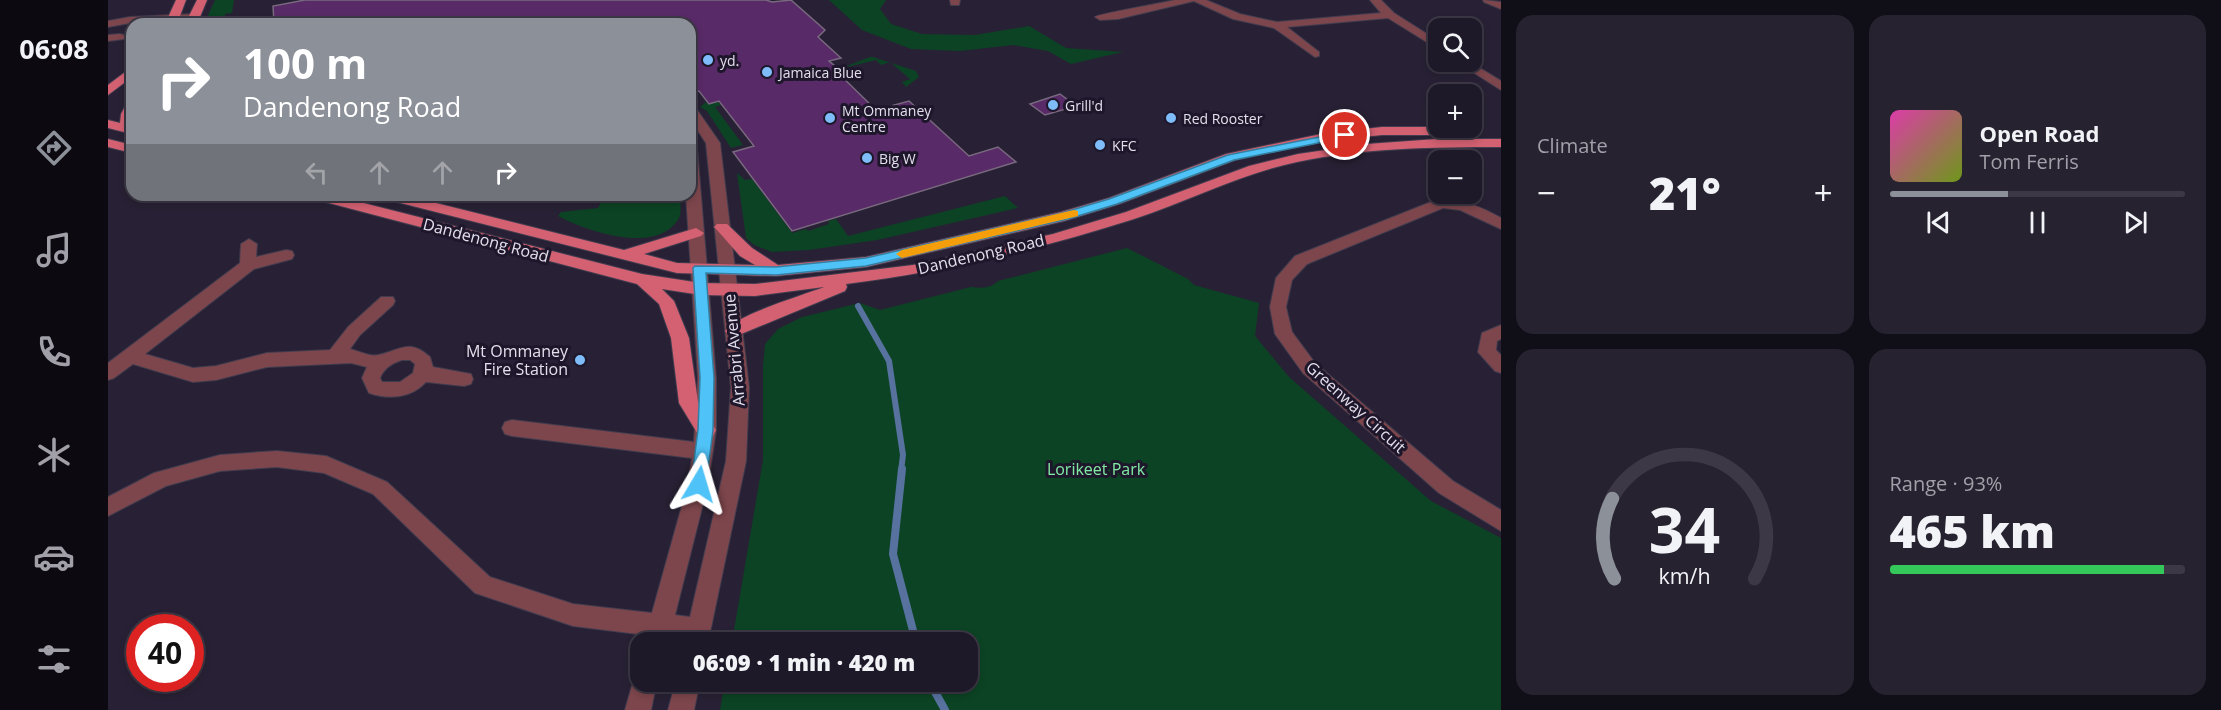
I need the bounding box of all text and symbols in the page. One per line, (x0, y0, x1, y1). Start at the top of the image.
map controls (1428, 18, 1482, 204)
button: search (1428, 18, 1482, 72)
text: 06:08 (19, 30, 89, 67)
text: 100 m (243, 34, 367, 91)
icon: right (144, 42, 222, 120)
place label: yd. (720, 51, 739, 70)
marker: yd. (701, 53, 715, 67)
place label: Jamaica Blue (777, 63, 862, 82)
marker: Jamaica Blue (760, 65, 774, 79)
button: + (1428, 84, 1482, 138)
text: Dandenong Road (243, 88, 461, 125)
place label: Grill'd (1065, 96, 1103, 115)
marker: Grill'd (1046, 98, 1060, 112)
place label: Mt Ommaney Centre (842, 101, 932, 136)
place label: Red Rooster (1183, 109, 1263, 128)
pin (1319, 109, 1370, 160)
marker: Mt Ommaney Centre (823, 111, 837, 125)
marker: Red Rooster (1164, 111, 1178, 125)
icon: arrive (1328, 118, 1361, 151)
text: Open Road (1980, 118, 2099, 148)
icon: directions (33, 127, 75, 169)
text: Climate (1537, 132, 1608, 159)
place label: KFC (1112, 136, 1137, 155)
marker: KFC (1093, 138, 1107, 152)
text: Tom Ferris (1980, 148, 2079, 175)
place label: Big W (879, 149, 916, 168)
button: − (1428, 150, 1482, 204)
marker: Big W (860, 151, 874, 165)
icon: left (300, 156, 333, 189)
icon: ahead (363, 156, 396, 189)
icon: ahead (426, 156, 459, 189)
icon: right (489, 156, 522, 189)
text: 21° (1649, 162, 1721, 223)
text: − (1537, 170, 1556, 215)
text: + (1814, 170, 1833, 215)
icon: previous (1922, 206, 1955, 239)
icon: pause (2021, 206, 2054, 239)
icon: next (2119, 206, 2152, 239)
street label: Dandenong Road (421, 213, 551, 267)
icon: music (33, 229, 75, 271)
street label: Dandenong Road (916, 229, 1046, 279)
street label: Arrabri Avenue (718, 293, 750, 407)
icon: phone (33, 331, 75, 373)
place label: Mt Ommaney Fire Station (466, 340, 569, 380)
marker: Mt Ommaney Fire Station (573, 353, 587, 367)
street label: Greenway Circuit (1301, 356, 1411, 458)
icon: climate (33, 434, 75, 476)
position arrow (667, 452, 731, 516)
park label: Lorikeet Park (1047, 458, 1146, 480)
text: Range · 93% (1890, 470, 2002, 497)
text: 34 (1649, 486, 1720, 571)
text: 465 km (1890, 500, 2055, 561)
icon: car (33, 536, 75, 578)
text: km/h (1659, 561, 1711, 590)
speed limit sign: 40 (126, 614, 204, 692)
icon: filters (33, 638, 75, 680)
text: 06:09 · 1 min · 420 m (693, 647, 915, 677)

